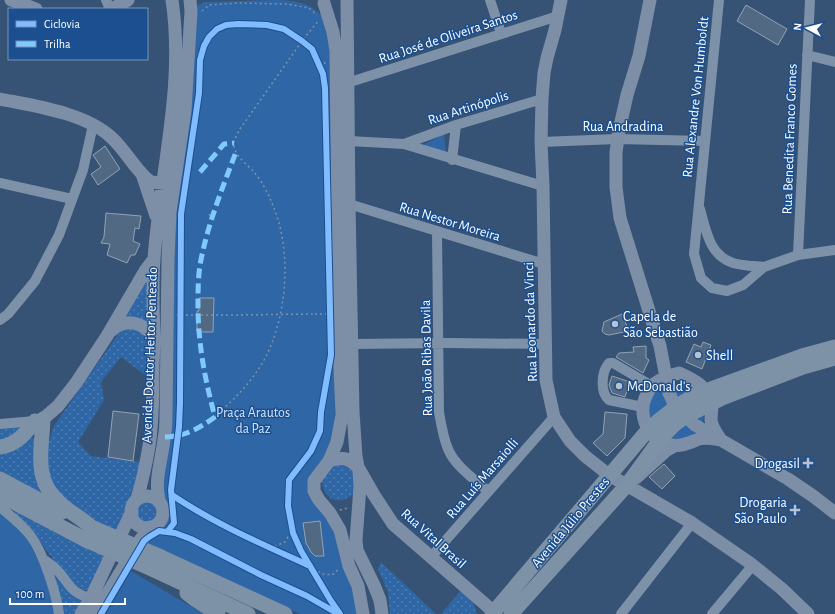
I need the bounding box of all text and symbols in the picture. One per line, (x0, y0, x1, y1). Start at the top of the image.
legend (8, 8, 148, 60)
street label: Rua José de Oliveira Santos (377, 8, 519, 66)
north arrow (787, 8, 827, 48)
street label: Rua Alexandre Von Humboldt (681, 15, 711, 178)
text: Ciclovia (44, 18, 80, 30)
text: N (792, 22, 803, 31)
text: Trilha (44, 38, 71, 50)
street label: Rua Benedita Franco Gomes (780, 64, 800, 215)
street label: Rua Artinópolis (426, 88, 510, 128)
street label: Rua Andradina (582, 120, 664, 134)
street label: Rua Nestor Moreira (398, 200, 502, 244)
street label: Rua Leonardo da Vinci (522, 262, 540, 382)
street label: Avenida Doutor Heitor Penteado (140, 267, 160, 443)
street label: Rua João Ribas Davila (419, 299, 435, 417)
place label: Capela de São Sebastião (623, 310, 698, 340)
marker: Capela de São Sebastião (610, 319, 620, 329)
place label: Shell (706, 349, 733, 363)
marker: Shell (693, 350, 703, 360)
place label: McDonald's (627, 380, 690, 394)
marker: McDonald's (614, 381, 624, 391)
park label: Praça Arautos da Paz (216, 406, 290, 436)
street label: Rua Luís Marsaiolli (444, 436, 521, 521)
place label: Drogasil (754, 457, 800, 471)
marker: Drogasil (803, 458, 813, 468)
street label: Avenida Júlio Prestes (529, 475, 612, 570)
place label: Drogaria São Paulo (734, 496, 788, 526)
marker: Drogaria São Paulo (790, 505, 800, 515)
street label: Rua Vital Brasil (398, 506, 468, 571)
scale bar (10, 580, 125, 606)
text: 100 m (16, 588, 44, 600)

